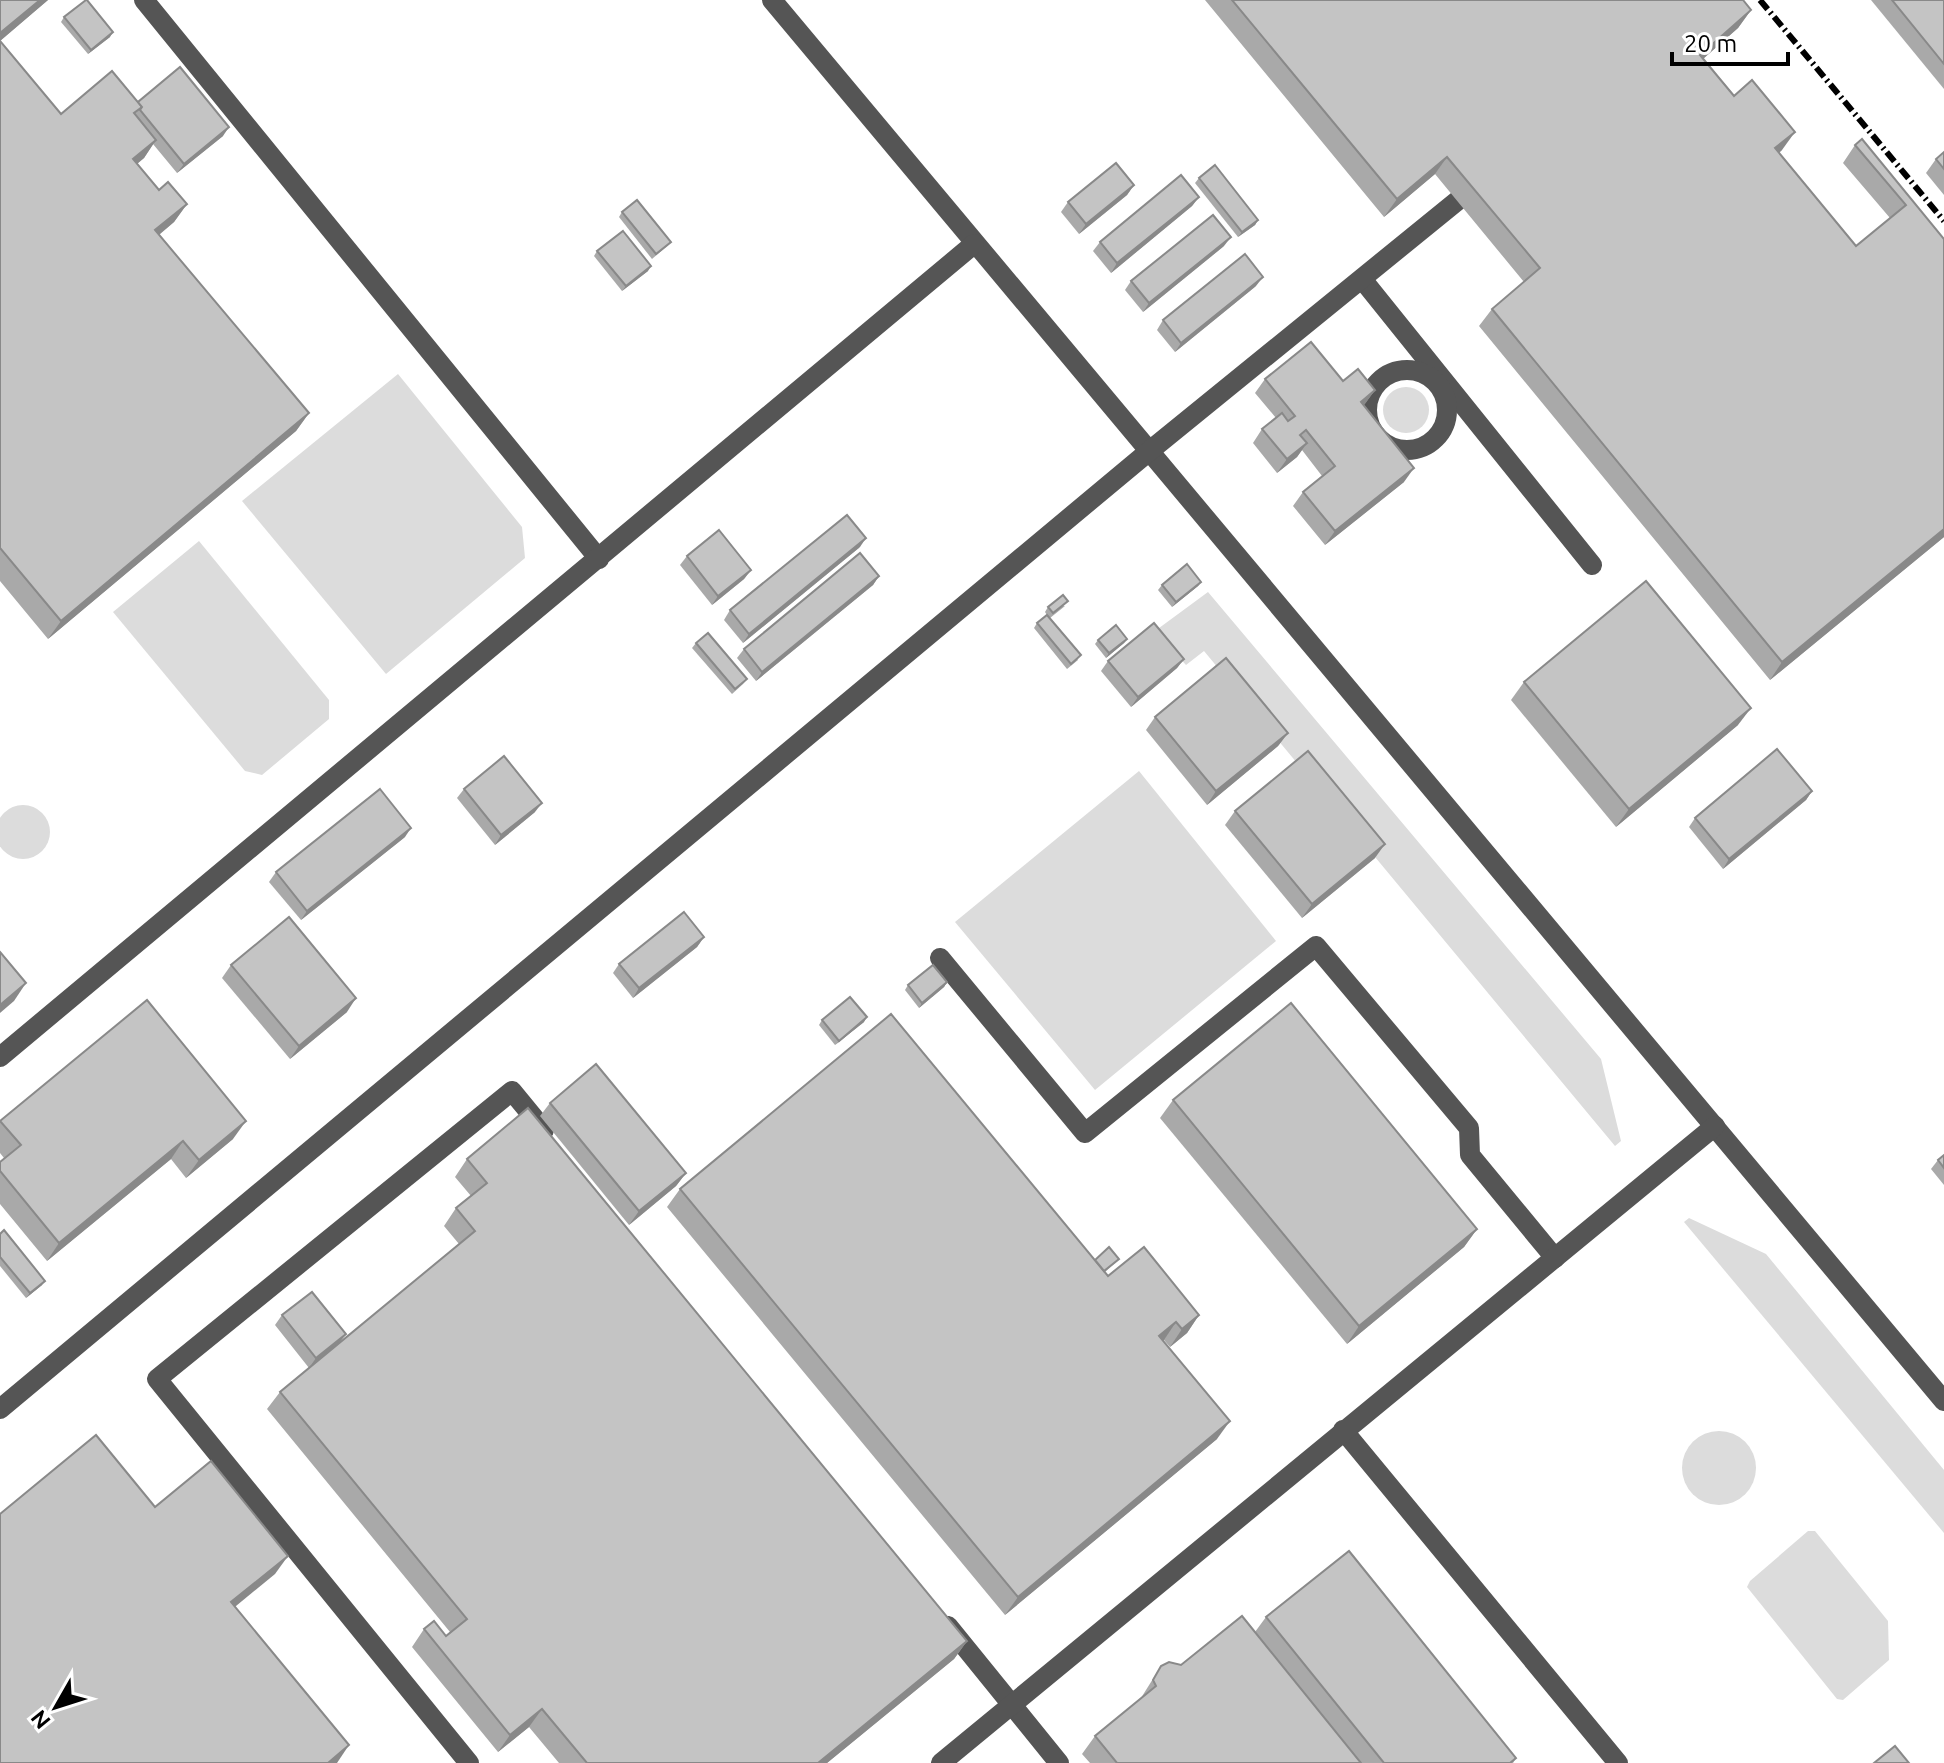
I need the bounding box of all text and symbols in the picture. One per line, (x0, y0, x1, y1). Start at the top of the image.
scale bar (1672, 16, 1788, 66)
text: 20 m (1684, 30, 1737, 57)
north arrow (16, 1667, 96, 1747)
text: N (25, 1706, 55, 1734)

